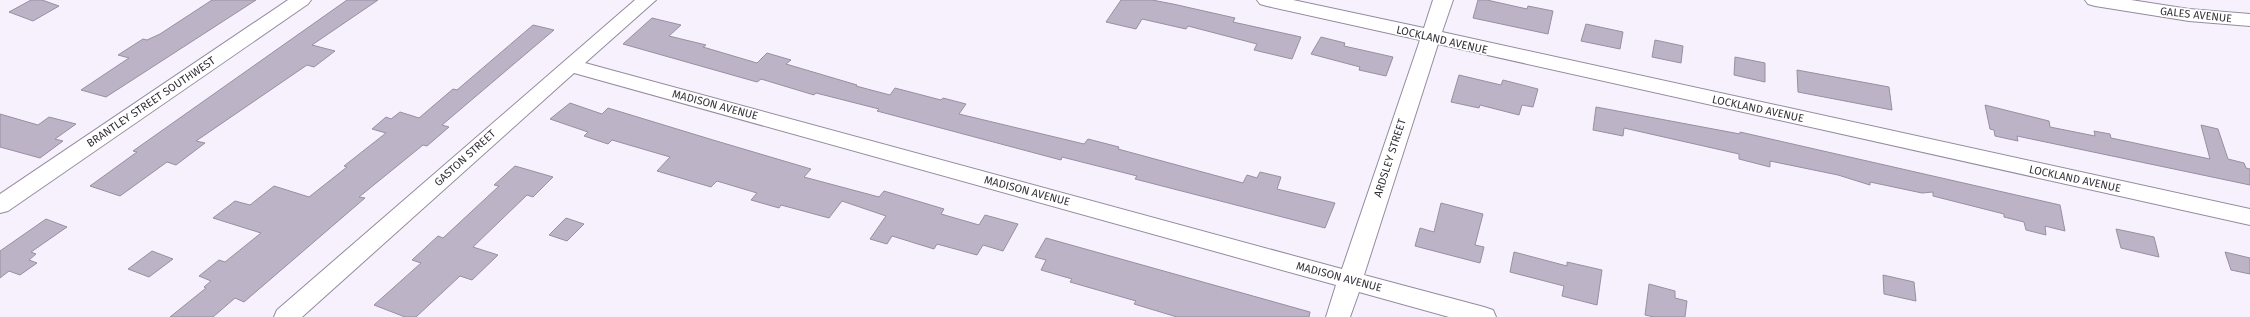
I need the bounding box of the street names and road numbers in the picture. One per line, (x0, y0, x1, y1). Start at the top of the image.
street label: GALES AVENUE (2159, 5, 2233, 25)
street label: LOCKLAND AVENUE (1395, 23, 1489, 57)
street label: BRANTLEY STREET SOUTHWEST (84, 54, 218, 150)
street label: MADISON AVENUE (671, 87, 759, 123)
street label: LOCKLAND AVENUE (1711, 93, 1805, 125)
street label: ARDSLEY STREET (1371, 117, 1409, 199)
street label: GASTON STREET (432, 127, 499, 189)
street label: LOCKLAND AVENUE (2028, 163, 2122, 195)
street label: MADISON AVENUE (983, 173, 1071, 209)
street label: MADISON AVENUE (1295, 259, 1383, 295)

